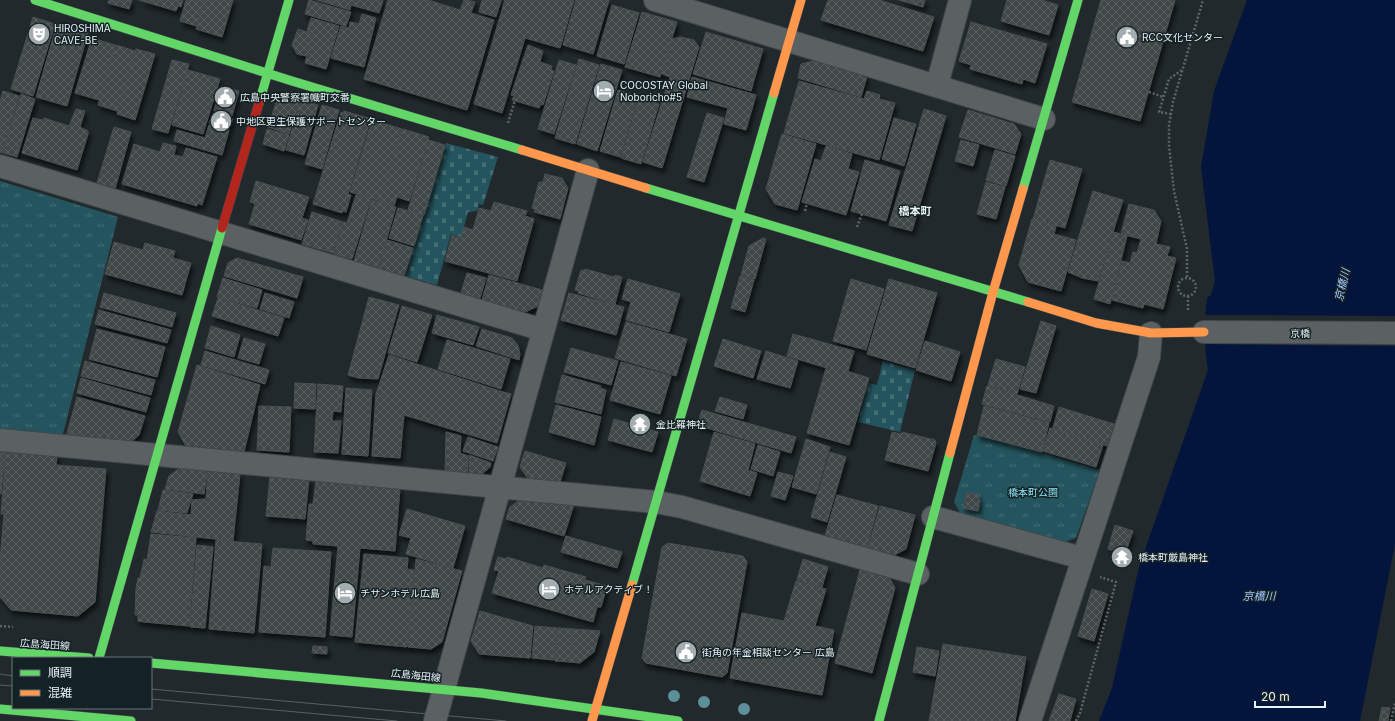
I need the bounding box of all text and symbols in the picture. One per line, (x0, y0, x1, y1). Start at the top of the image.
theatre icon: HIROSHIMA CAVE-BE (26, 21, 52, 47)
place label: HIROSHIMA CAVE-BE (54, 22, 111, 46)
public building icon: RCC文化センター (1114, 24, 1140, 50)
place label: RCC文化センター (1142, 31, 1223, 43)
hotel icon: COCOSTAY Global Noboricho#5 (591, 78, 617, 104)
place label: COCOSTAY Global Noboricho#5 (620, 79, 708, 103)
public building icon: 広島中央警察署幟町交番 (212, 84, 238, 110)
place label: 広島中央警察署幟町交番 (240, 91, 350, 103)
public building icon: 中地区更生保護サポートセンター (208, 108, 234, 134)
place label: 中地区更生保護サポートセンター (236, 115, 386, 127)
district label: 橋本町 (899, 204, 932, 218)
water label: 京橋川 (1331, 266, 1353, 303)
street label: 京橋 (1290, 327, 1310, 339)
temple icon: 金比羅神社 (627, 411, 653, 437)
place label: 金比羅神社 (656, 418, 706, 430)
park label: 橋本町公園 (1008, 486, 1058, 498)
temple icon: 橋本町厳島神社 (1109, 544, 1135, 570)
place label: 橋本町厳島神社 (1138, 551, 1208, 563)
hotel icon: ホテルアクティブ！ (536, 576, 562, 602)
hotel icon: チサンホテル広島 (332, 580, 358, 606)
place label: ホテルアクティブ！ (564, 583, 653, 595)
place label: チサンホテル広島 (360, 587, 440, 599)
water label: 京橋川 (1243, 589, 1276, 603)
street label: 広島海田線 (20, 636, 70, 652)
public building icon: 街角の年金相談センター 広島 (673, 639, 699, 665)
place label: 街角の年金相談センター 広島 (701, 646, 835, 658)
legend (12, 657, 152, 709)
text: 順調 (48, 665, 72, 680)
street label: 広島海田線 (391, 666, 441, 684)
scale bar (1255, 683, 1325, 709)
text: 混雑 (48, 685, 72, 700)
text: 20 m (1261, 689, 1290, 704)

